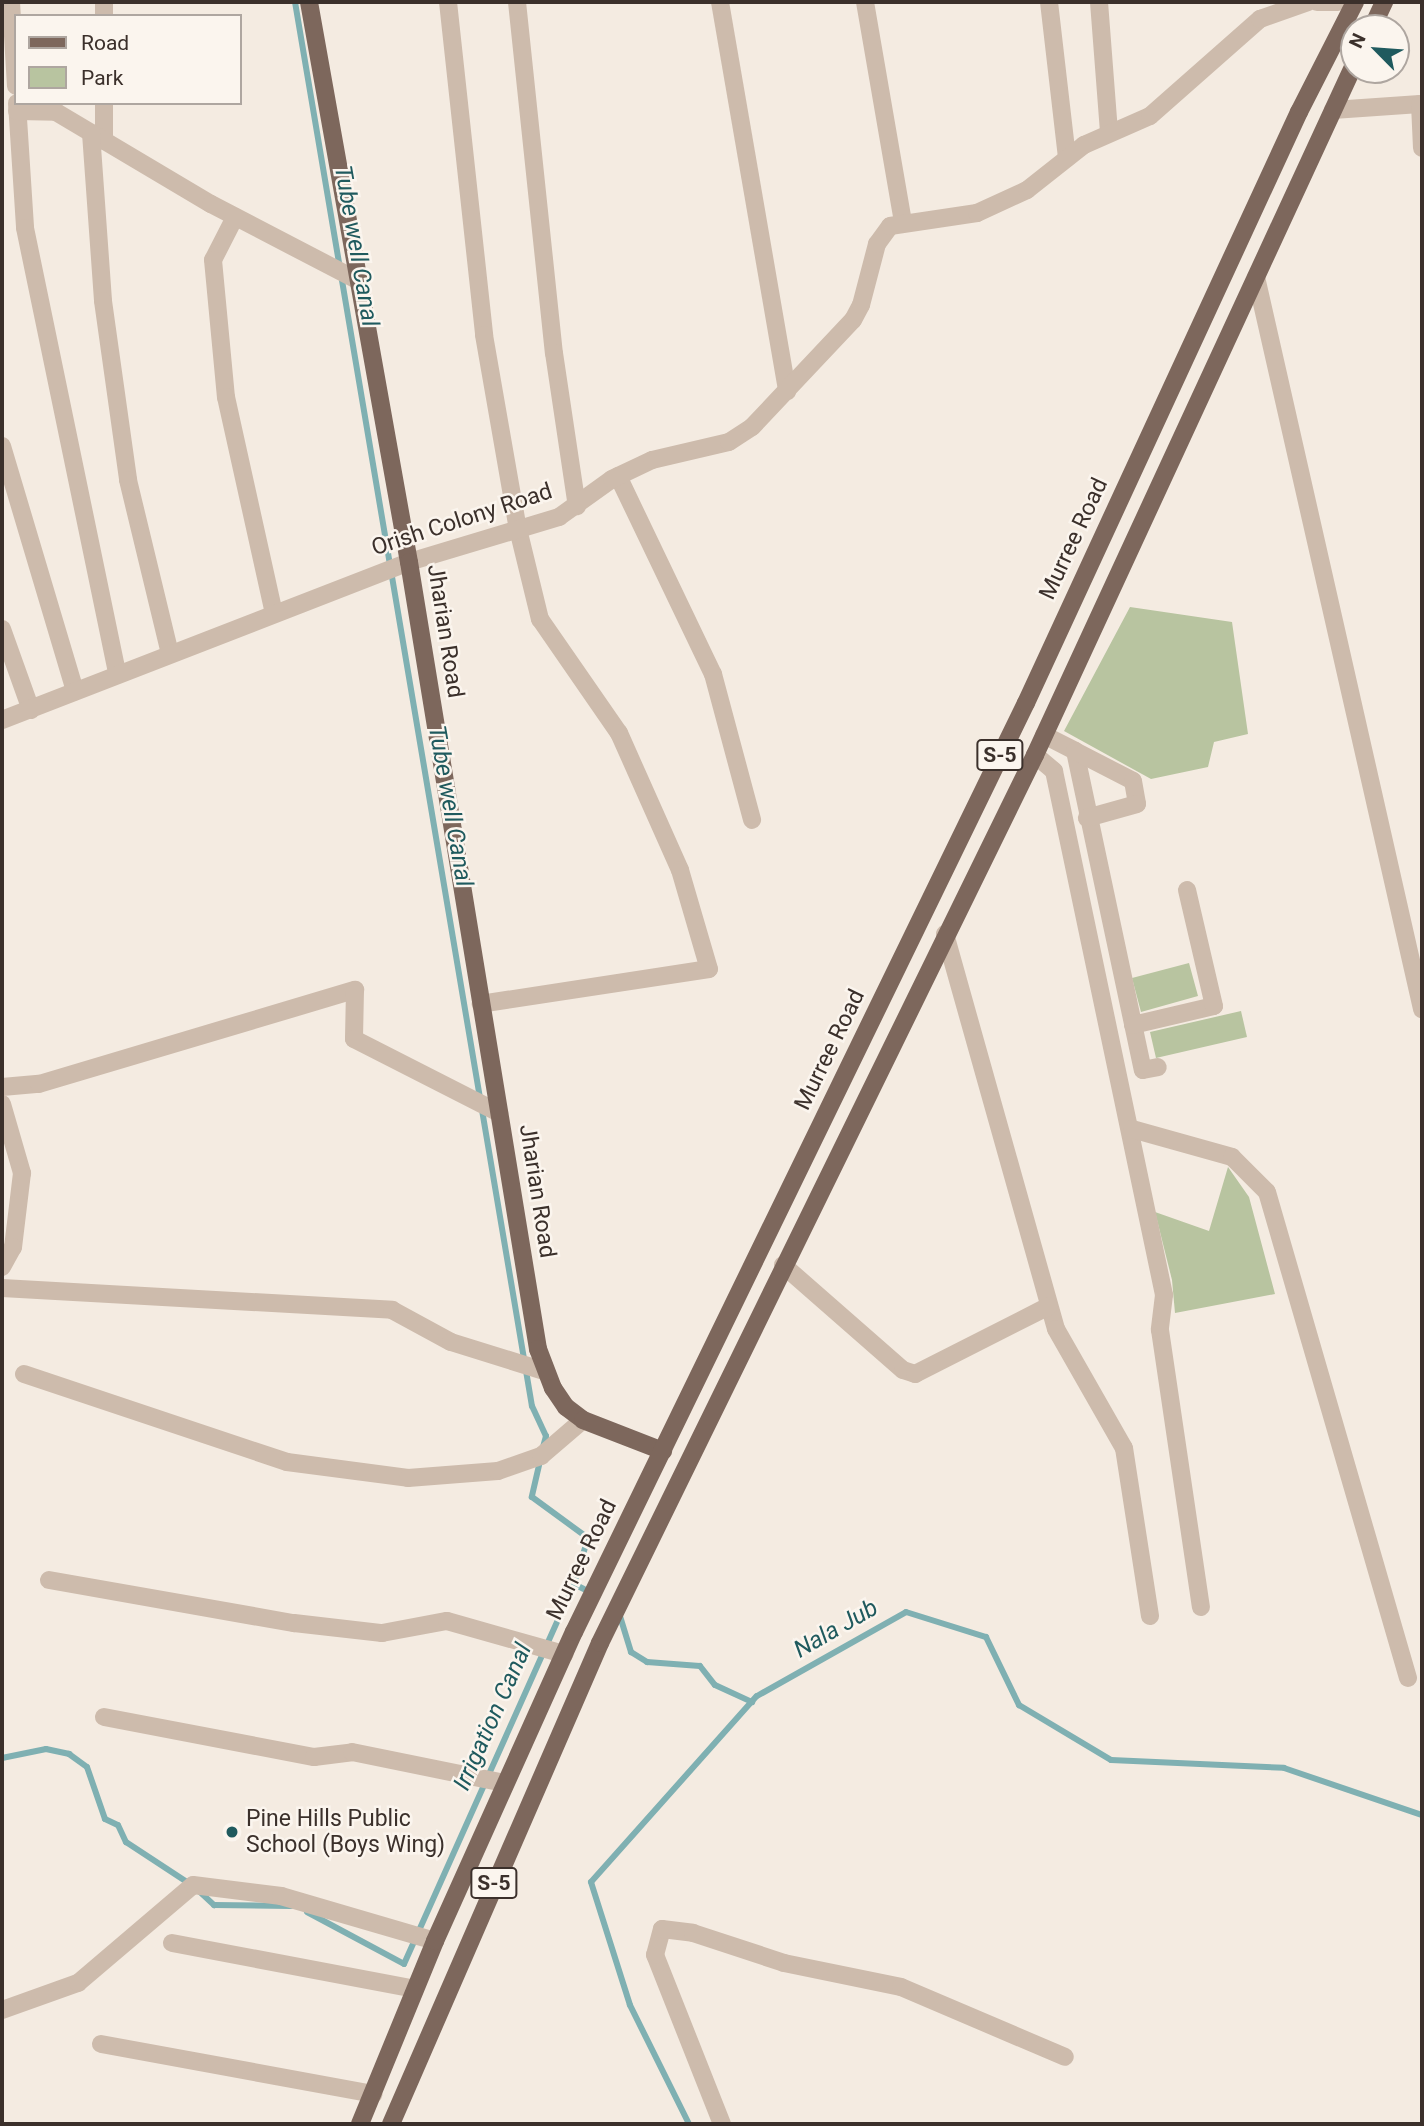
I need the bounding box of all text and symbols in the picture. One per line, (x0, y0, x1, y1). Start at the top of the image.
legend (14, 14, 242, 105)
north arrow (1340, 14, 1410, 84)
text: N (1344, 30, 1371, 52)
text: Road (81, 31, 129, 55)
text: Park (81, 66, 123, 90)
water label: Tube well Canal (328, 163, 384, 329)
street label: Murree Road (1034, 474, 1114, 604)
street label: Orish Colony Road (368, 478, 556, 562)
street label: Jharian Road (421, 562, 469, 700)
water label: Tube well Canal (422, 723, 478, 889)
road number: S-5 (976, 738, 1024, 772)
street label: Murree Road (789, 985, 871, 1115)
street label: Jharian Road (513, 1122, 561, 1260)
street label: Murree Road (541, 1495, 623, 1625)
water label: Nala Jub (789, 1593, 883, 1665)
water label: Irrigation Canal (448, 1639, 538, 1795)
place label: Pine Hills Public School (Boys Wing) (246, 1805, 445, 1859)
marker: Pine Hills Public School (Boys Wing) (224, 1824, 240, 1840)
road number: S-5 (470, 1866, 518, 1900)

